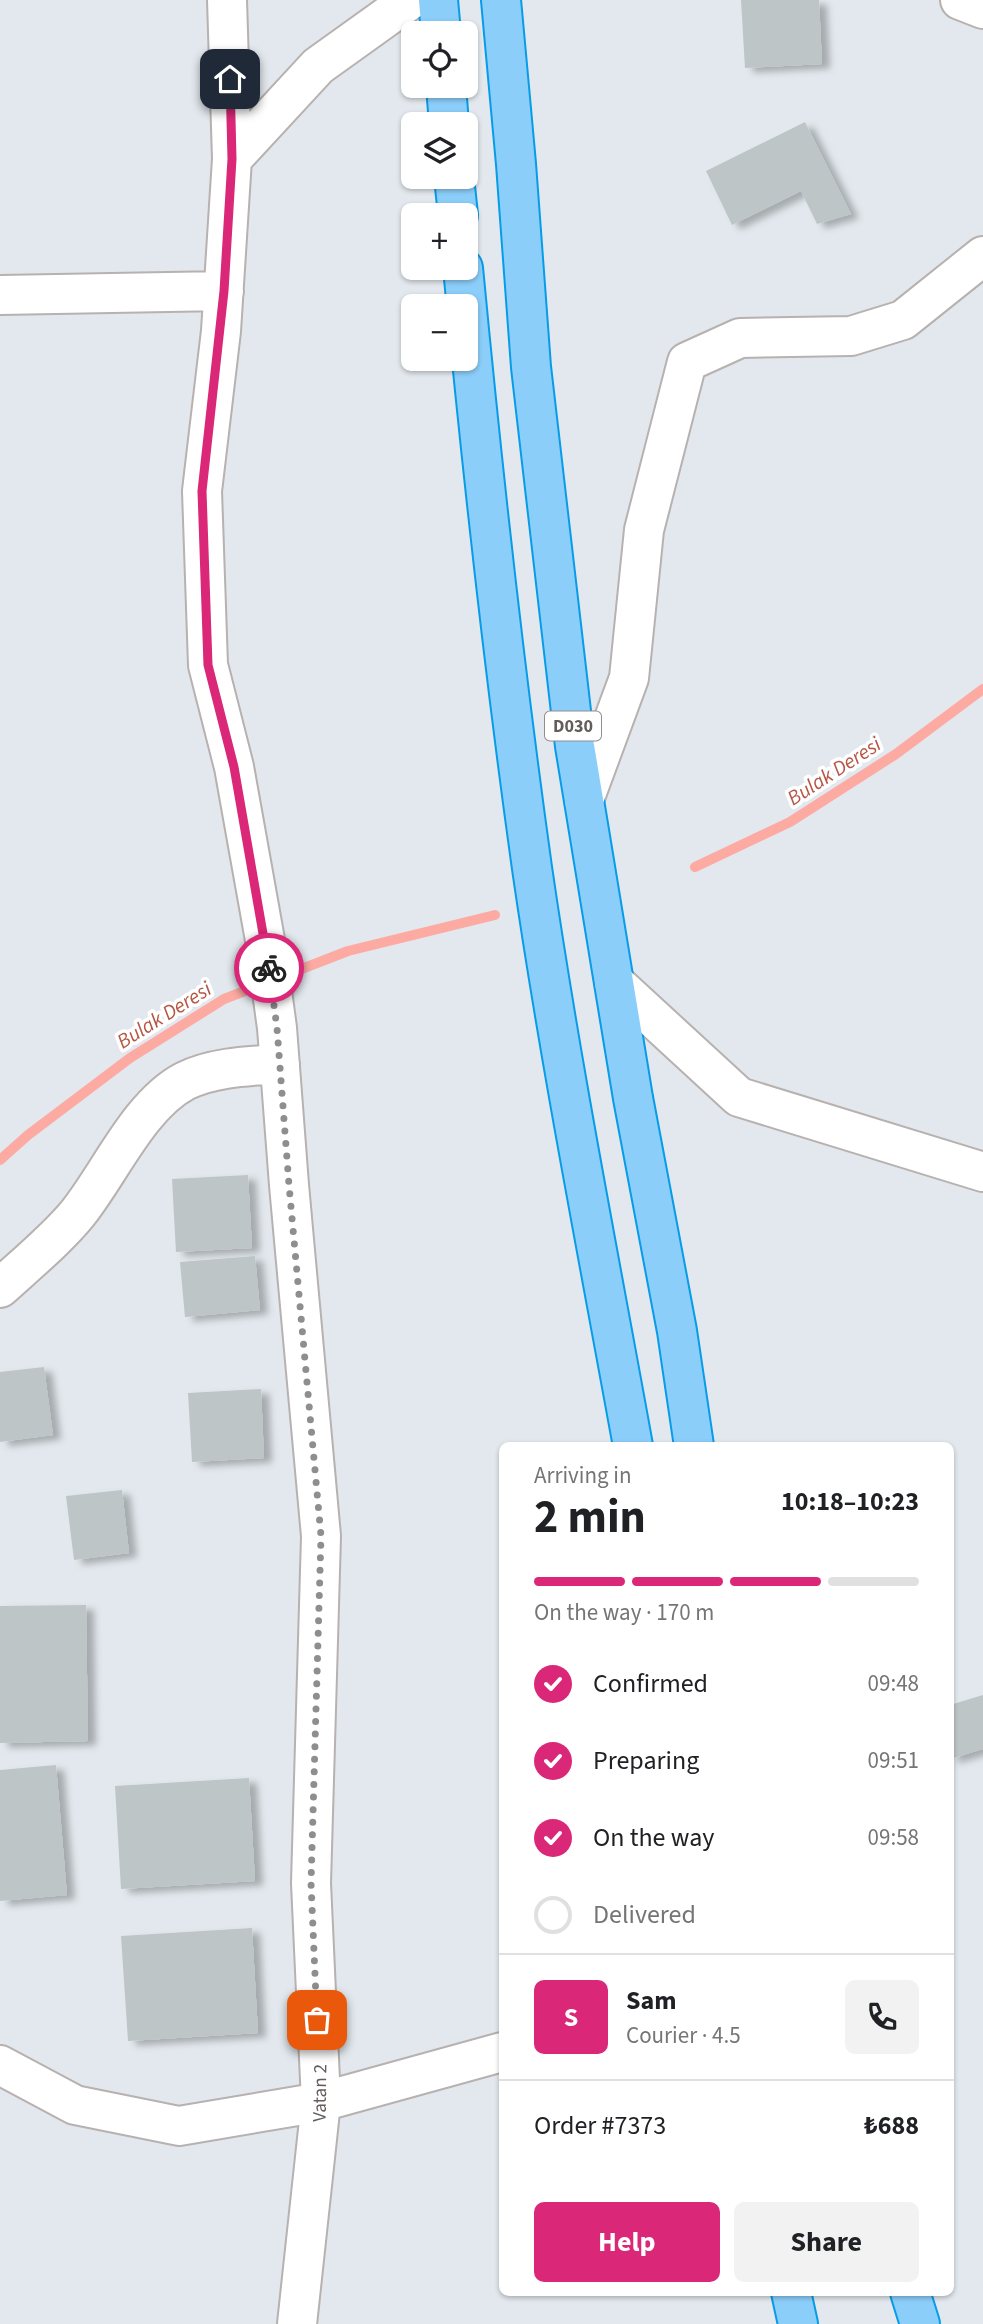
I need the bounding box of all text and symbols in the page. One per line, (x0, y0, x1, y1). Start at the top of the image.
map controls (401, 21, 478, 371)
button: locate (401, 21, 478, 98)
pin (200, 49, 260, 109)
icon: home (211, 60, 249, 98)
button: layers (401, 112, 478, 189)
button: + (401, 203, 478, 280)
button: − (401, 294, 478, 371)
road number: D030 (545, 712, 601, 740)
water label: Bulak Deresi (781, 729, 888, 813)
courier (234, 933, 304, 1003)
icon: bike (250, 949, 288, 987)
water label: Bulak Deresi (111, 973, 218, 1056)
text: Arriving in (534, 1459, 632, 1492)
text: 10:18–10:23 (781, 1483, 919, 1520)
text: 2 min (534, 1485, 646, 1550)
text: On the way · 170 m (534, 1596, 714, 1629)
icon: check (534, 1665, 572, 1703)
text: Confirmed (593, 1665, 708, 1702)
text: 09:48 (868, 1667, 919, 1700)
icon: check (534, 1742, 572, 1780)
text: Preparing (593, 1742, 699, 1779)
text: 09:51 (868, 1744, 919, 1777)
icon: check (534, 1819, 572, 1857)
text: On the way (593, 1819, 714, 1856)
text: 09:58 (868, 1821, 919, 1854)
text: Delivered (593, 1896, 696, 1933)
button: phone (845, 1980, 919, 2054)
text: Sam (626, 1982, 676, 2019)
pin (287, 1990, 347, 2050)
text: S (564, 1999, 578, 2036)
icon: bag (298, 2001, 336, 2039)
text: Courier · 4.5 (626, 2019, 741, 2052)
street label: Vatan 2 (306, 2064, 335, 2122)
text: Order #7373 (534, 2107, 666, 2144)
text: ₺688 (864, 2107, 919, 2144)
button: Help (534, 2202, 720, 2282)
button: Share (734, 2202, 919, 2282)

